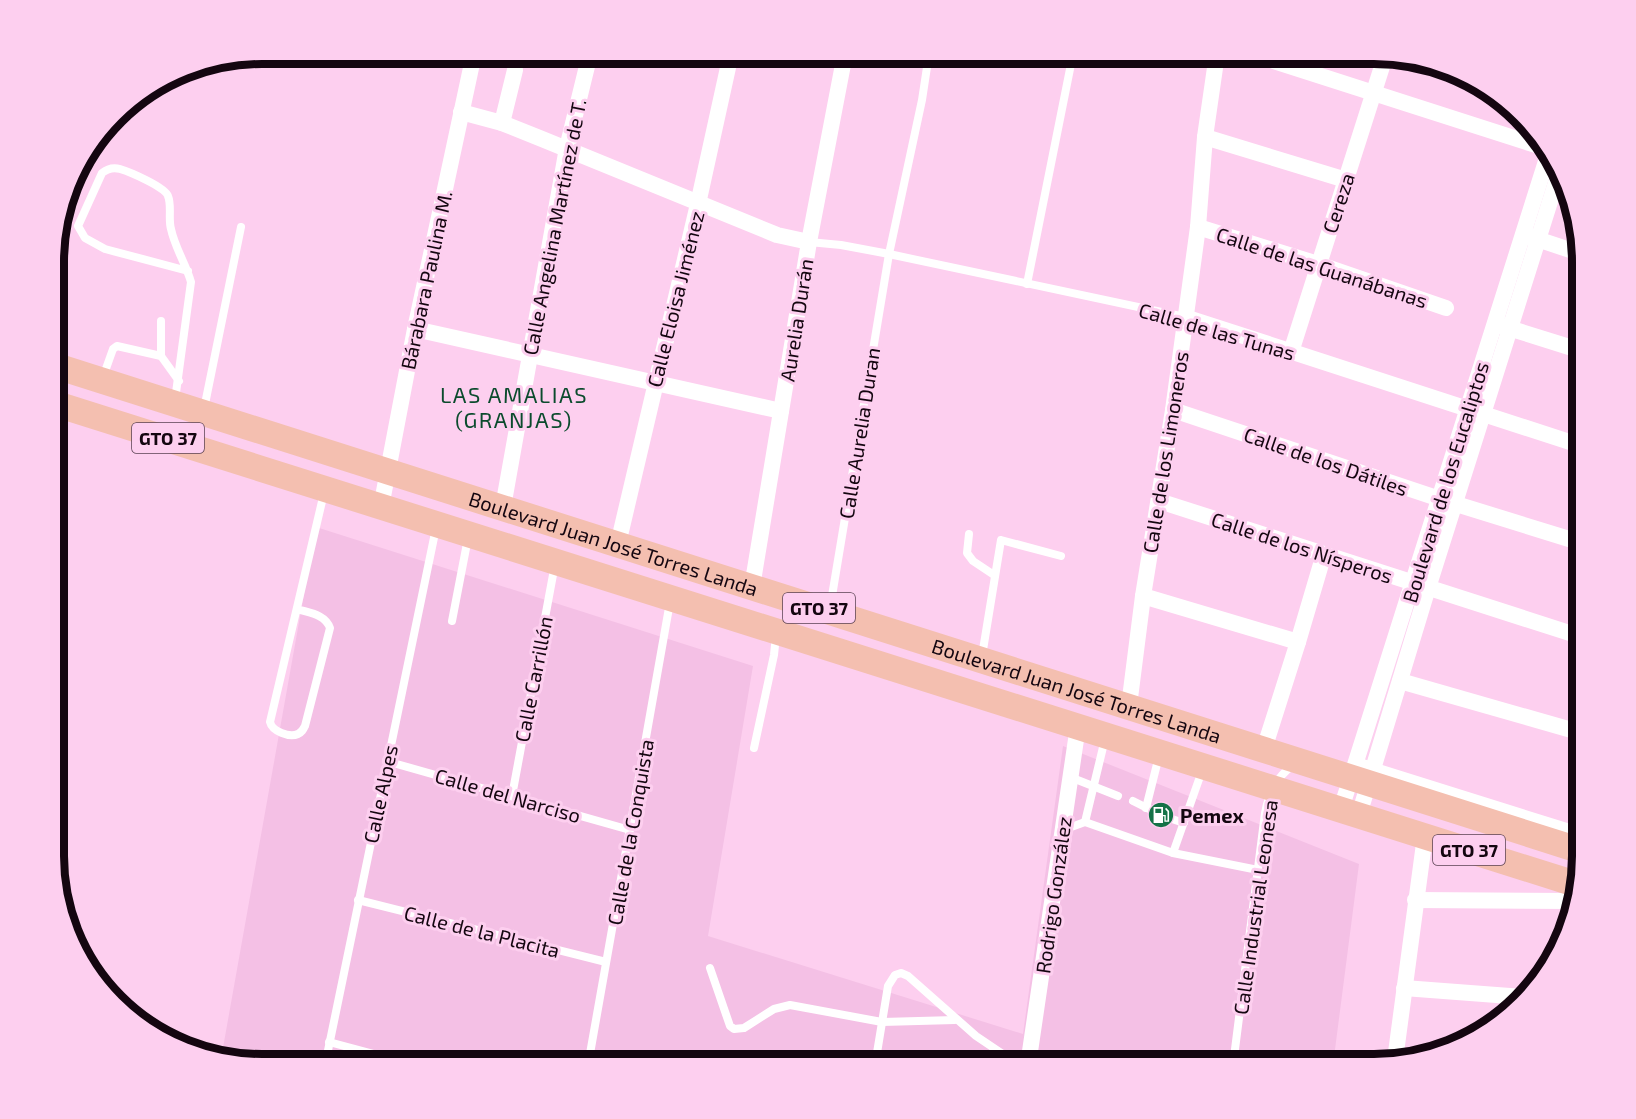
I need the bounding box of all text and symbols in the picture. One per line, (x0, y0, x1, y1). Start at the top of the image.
street label: Calle Angelina Martínez de T. (517, 97, 591, 357)
street label: Cereza (1317, 170, 1359, 236)
street label: Bárabara Paulina M. (395, 188, 457, 372)
street label: Calle Eloisa Jiménez (641, 208, 709, 390)
street label: Calle de las Guanábanas (1214, 222, 1430, 312)
street label: Aurelia Durán (774, 257, 818, 383)
street label: Calle de las Tunas (1136, 297, 1298, 365)
street label: Calle Aurelia Duran (834, 346, 884, 520)
street label: Calle de los Limoneros (1137, 349, 1193, 555)
street label: Boulevard de los Eucaliptos (1397, 359, 1493, 605)
district label: LAS AMALIAS (GRANJAS) (440, 381, 588, 432)
street label: Calle de los Dátiles (1241, 422, 1411, 500)
road number: GTO 37 (132, 423, 204, 453)
street label: Boulevard Juan José Torres Landa (466, 486, 761, 600)
street label: Calle de los Nísperos (1208, 506, 1396, 588)
road number: GTO 37 (783, 593, 855, 623)
street label: Calle Carrillón (509, 614, 557, 744)
street label: Boulevard Juan José Torres Landa (929, 633, 1224, 748)
street label: Calle de la Conquista (602, 737, 658, 927)
street label: Calle Alpes (358, 743, 402, 845)
street label: Calle del Narciso (432, 763, 584, 827)
street label: Calle Industrial Leonesa (1228, 798, 1282, 1016)
fuel station icon: Pemex (1146, 800, 1176, 830)
place label: Pemex (1180, 803, 1244, 827)
street label: Rodrigo González (1030, 815, 1076, 975)
road number: GTO 37 (1433, 835, 1505, 865)
street label: Calle de la Placita (402, 900, 562, 962)

